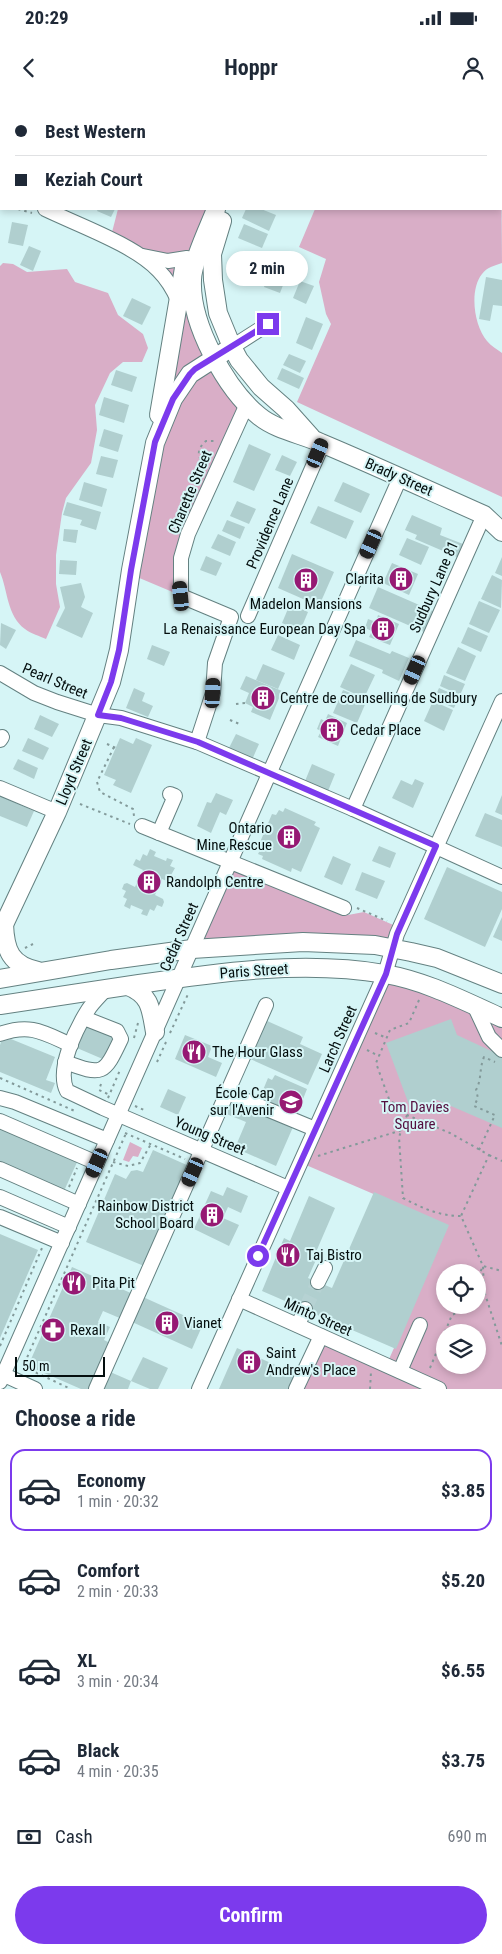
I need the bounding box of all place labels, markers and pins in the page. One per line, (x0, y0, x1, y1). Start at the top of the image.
building icon: Clarita (388, 566, 414, 592)
building icon: Madelon Mansions (293, 567, 319, 593)
place label: Clarita (345, 570, 384, 588)
place label: Madelon Mansions (250, 595, 362, 613)
building icon: La Renaissance European Day Spa (370, 616, 396, 642)
place label: La Renaissance European Day Spa (163, 620, 366, 638)
building icon: Centre de counselling de Sudbury (250, 685, 276, 711)
place label: Centre de counselling de Sudbury (280, 689, 477, 707)
building icon: Cedar Place (319, 717, 345, 743)
place label: Cedar Place (350, 721, 421, 739)
place label: Ontario Mine Rescue (196, 819, 272, 854)
building icon: Ontario Mine Rescue (276, 824, 302, 850)
building icon: Randolph Centre (136, 869, 162, 895)
place label: Randolph Centre (166, 873, 264, 891)
restaurant icon: The Hour Glass (181, 1039, 207, 1065)
place label: The Hour Glass (212, 1043, 303, 1061)
place label: École Cap sur l'Avenir (210, 1084, 274, 1119)
school or university icon: École Cap sur l'Avenir (278, 1089, 304, 1115)
place label: Rainbow District School Board (97, 1197, 194, 1232)
building icon: Rainbow District School Board (199, 1202, 225, 1228)
restaurant icon: Taj Bistro (275, 1242, 301, 1268)
place label: Taj Bistro (306, 1246, 362, 1264)
restaurant icon: Pita Pit (61, 1270, 87, 1296)
place label: Pita Pit (92, 1274, 135, 1292)
building icon: Vianet (154, 1310, 180, 1336)
place label: Vianet (184, 1314, 222, 1332)
pharmacy icon: Rexall (40, 1317, 66, 1343)
place label: Rexall (70, 1321, 106, 1339)
place label: Saint Andrew's Place (266, 1344, 356, 1379)
building icon: Saint Andrew's Place (236, 1349, 262, 1375)

